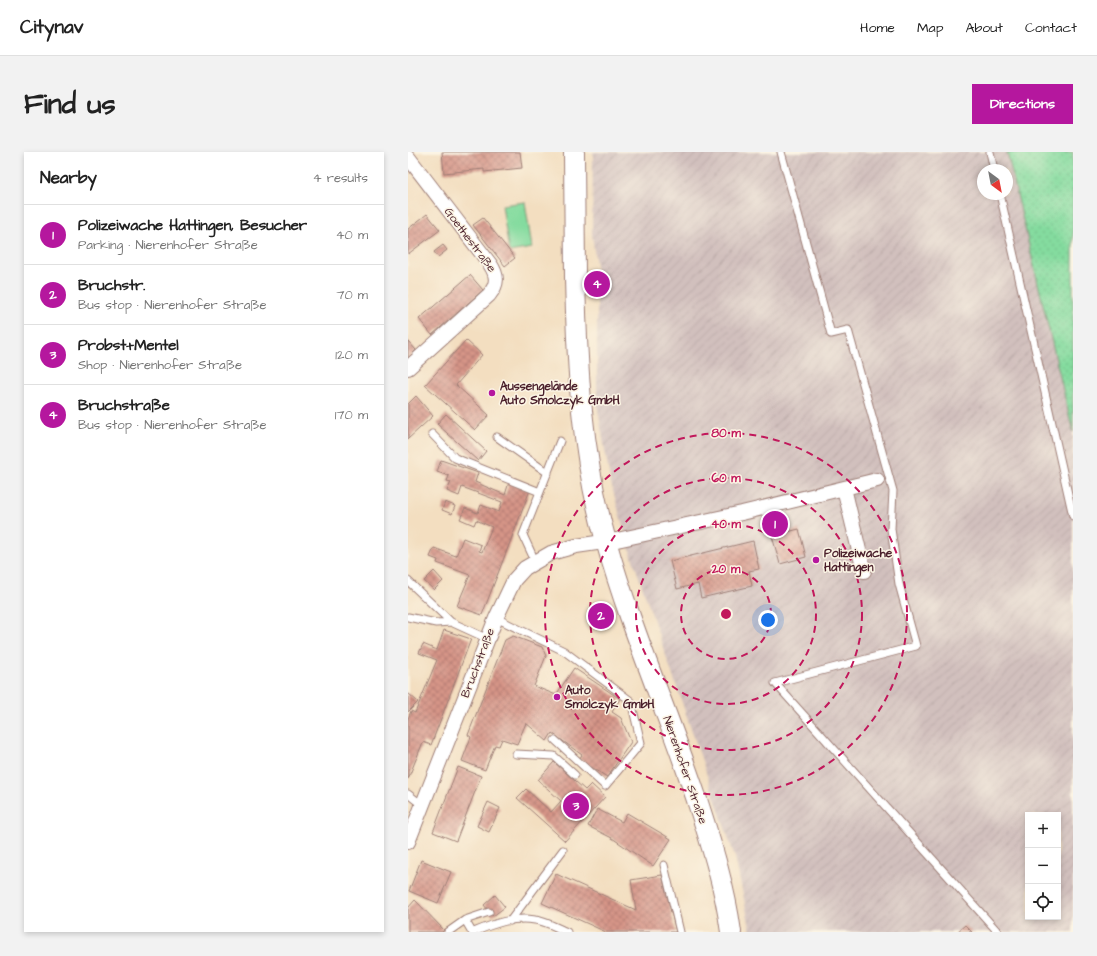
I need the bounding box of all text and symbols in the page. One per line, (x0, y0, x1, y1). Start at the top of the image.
text: Citynav (20, 14, 83, 41)
text: Home (860, 18, 895, 38)
text: Map (917, 18, 943, 38)
text: About (965, 18, 1003, 38)
text: Contact (1025, 18, 1077, 38)
button: Directions (972, 84, 1073, 124)
text: Find us (24, 85, 115, 124)
north arrow (977, 164, 1013, 200)
text: Nearby (40, 166, 97, 190)
text: 4 results (313, 169, 368, 187)
street label: Goethestraße (440, 204, 500, 276)
text: Polizeiwache Hattingen, Besucher (78, 215, 307, 236)
text: 1 (52, 226, 54, 244)
text: 40 m (336, 226, 368, 244)
text: Parking · Nierenhofer Straße (78, 236, 258, 254)
pin: 4 (584, 269, 610, 299)
text: Bruchstr. (78, 275, 145, 296)
text: 2 (49, 286, 57, 304)
text: 70 m (336, 286, 368, 304)
text: Bus stop · Nierenhofer Straße (78, 296, 267, 314)
text: Probst+Mentel (78, 335, 179, 356)
text: 3 (50, 346, 56, 364)
text: 120 m (335, 346, 368, 364)
text: Shop · Nierenhofer Straße (78, 356, 242, 374)
place label: Aussengelände Auto Smolczyk GmbH (500, 378, 621, 410)
marker: Aussengelände Auto Smolczyk GmbH (487, 388, 497, 398)
text: Bruchstraße (78, 395, 170, 416)
text: 4 (49, 406, 57, 424)
text: 170 m (335, 406, 368, 424)
text: Bus stop · Nierenhofer Straße (78, 416, 267, 434)
text: 80 m (711, 425, 741, 442)
text: 60 m (711, 470, 741, 487)
pin: 1 (762, 509, 788, 539)
text: 40 m (711, 516, 742, 533)
place label: Polizeiwache Hattingen (824, 545, 893, 578)
marker: Polizeiwache Hattingen (811, 555, 821, 565)
text: 20 m (711, 561, 741, 578)
pin: 2 (588, 601, 614, 631)
centre of rings (719, 607, 733, 621)
your location (758, 610, 778, 630)
street label: Bruchstraße (457, 625, 499, 700)
place label: Auto Smolczyk GmbH (564, 682, 655, 714)
marker: Auto Smolczyk GmbH (552, 692, 562, 702)
street label: Nierenhofer Straße (659, 714, 712, 827)
pin: 3 (563, 791, 589, 821)
map controls (1025, 812, 1061, 920)
button: + (1025, 812, 1061, 848)
button: − (1025, 848, 1061, 884)
button: locate (1025, 884, 1061, 920)

